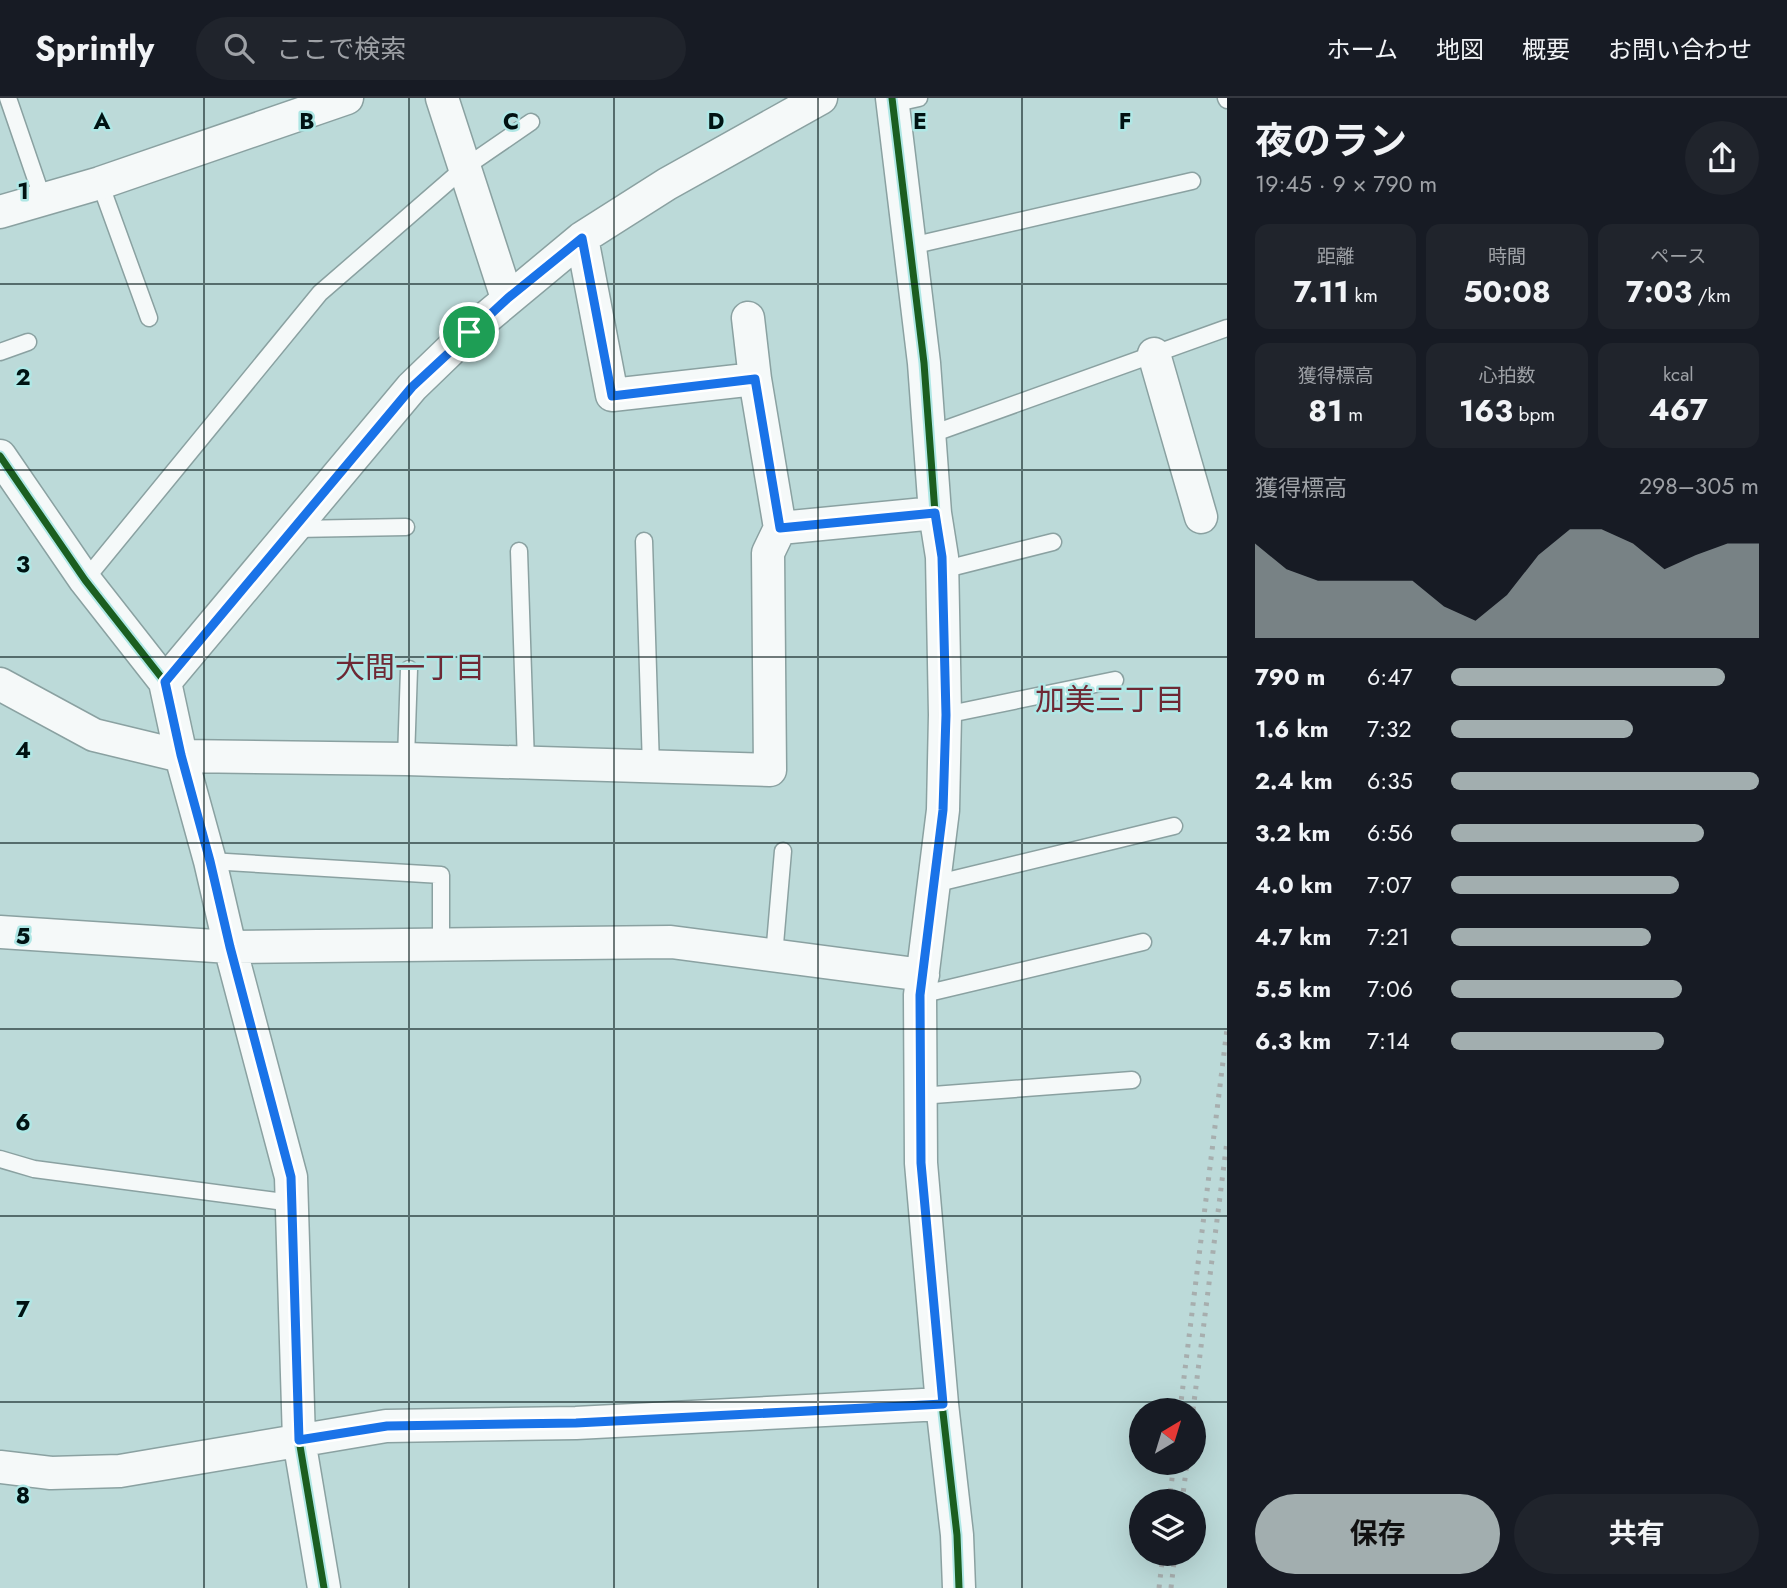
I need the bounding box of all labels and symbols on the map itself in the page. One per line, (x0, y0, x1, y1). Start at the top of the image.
text: A (93, 104, 111, 138)
text: B (299, 104, 315, 138)
text: C (503, 104, 519, 138)
text: D (708, 104, 725, 138)
text: E (913, 104, 927, 138)
text: F (1119, 104, 1131, 138)
text: 1 (17, 174, 29, 208)
pin (439, 302, 499, 362)
text: 2 (15, 360, 31, 394)
text: 3 (16, 547, 30, 581)
district label: 大間一丁目 (335, 646, 485, 689)
district label: 加美三丁目 (1035, 678, 1185, 721)
text: 4 (15, 733, 31, 767)
text: 5 (16, 919, 30, 953)
text: 6 (15, 1105, 31, 1139)
text: 7 (16, 1292, 30, 1326)
north arrow (1129, 1398, 1206, 1475)
text: 8 (16, 1478, 30, 1512)

